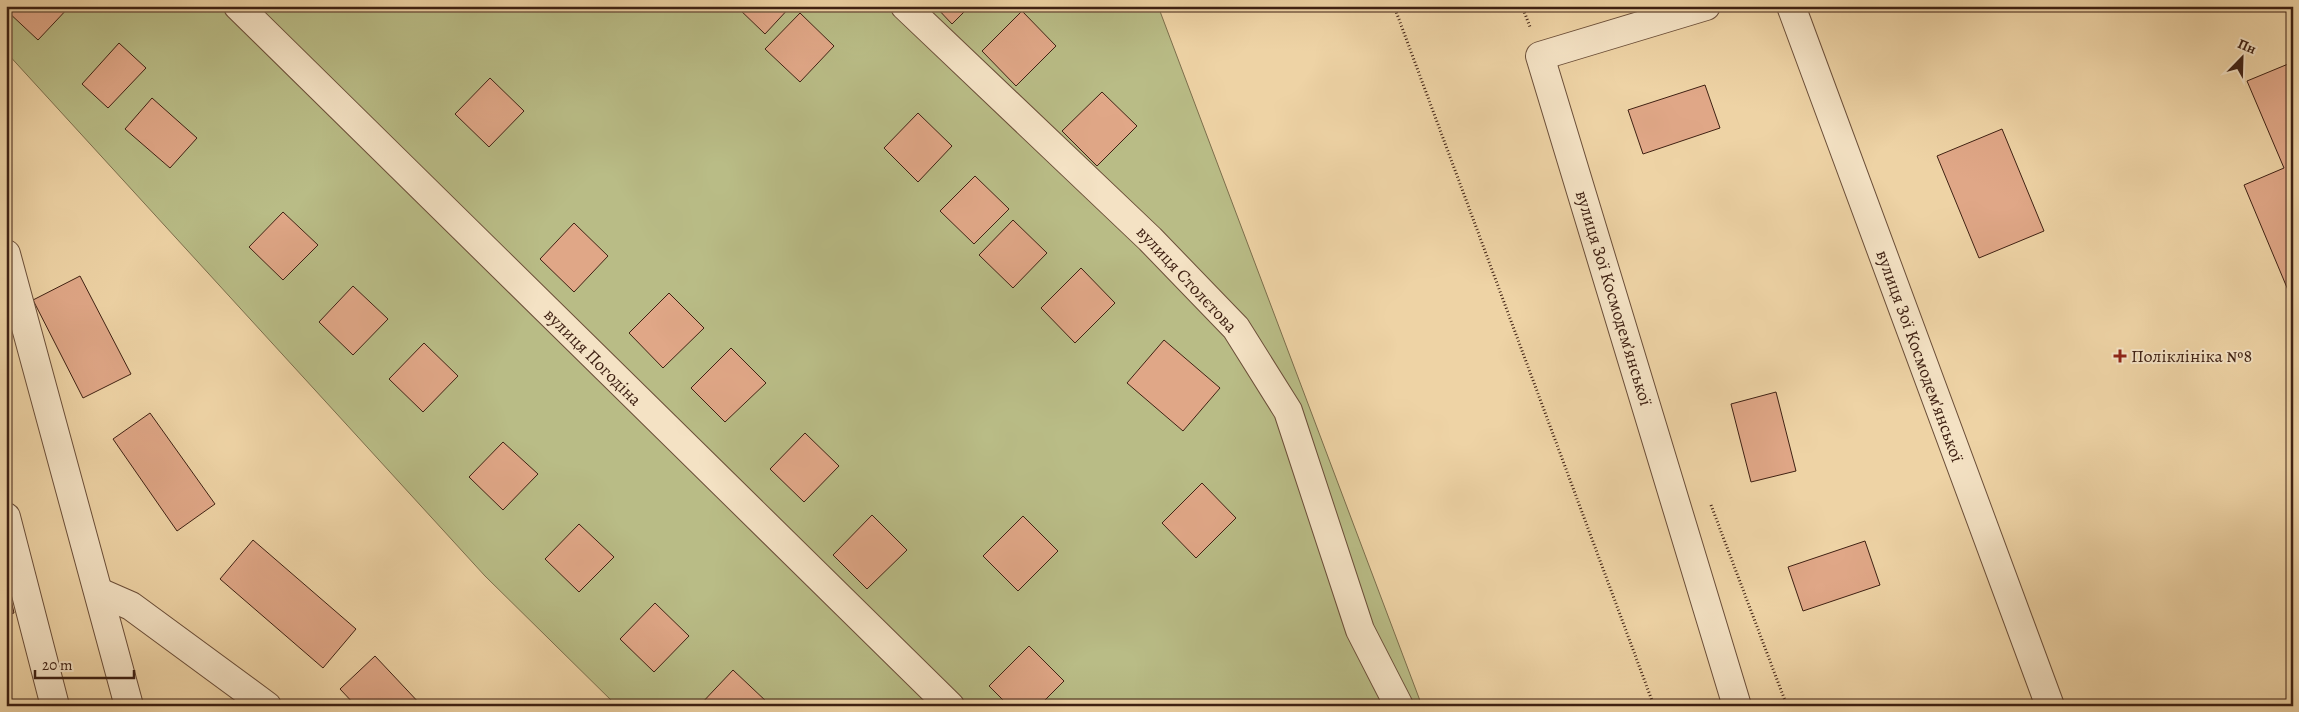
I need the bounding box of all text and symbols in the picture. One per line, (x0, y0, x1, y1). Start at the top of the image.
north arrow (2216, 32, 2266, 82)
text: Пн (2235, 34, 2259, 59)
street label: вулиця Зої Космодем’янської (1570, 187, 1658, 409)
street label: вулиця Столєтова (1131, 220, 1243, 338)
street label: вулиця Зої Космодем'янської (1870, 247, 1970, 465)
street label: вулиця Погодіна (539, 303, 648, 412)
place label: Поліклініка №8 (2131, 344, 2252, 368)
marker: Поліклініка №8 (2113, 349, 2127, 363)
scale bar (35, 647, 134, 679)
text: 20 m (42, 655, 73, 675)

